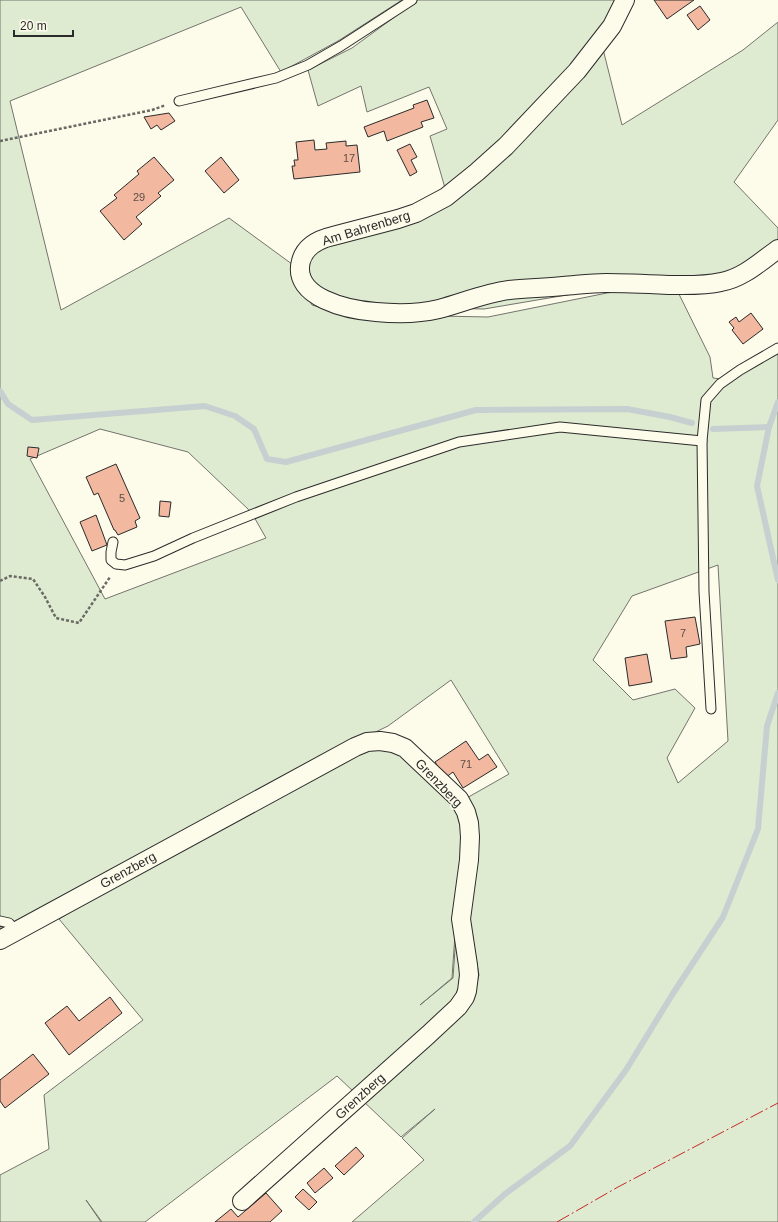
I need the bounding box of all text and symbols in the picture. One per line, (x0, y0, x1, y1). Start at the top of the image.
scale bar (14, 12, 73, 38)
text: 20 m (20, 19, 47, 33)
house number: 17 (343, 152, 355, 164)
house number: 29 (133, 191, 145, 203)
street label: Am Bahrenberg (320, 208, 412, 248)
house number: 5 (119, 492, 125, 504)
house number: 7 (680, 627, 686, 639)
street label: Grenzberg (412, 756, 466, 810)
house number: 71 (460, 758, 472, 770)
street label: Grenzberg (98, 849, 158, 891)
street label: Grenzberg (332, 1070, 388, 1122)

